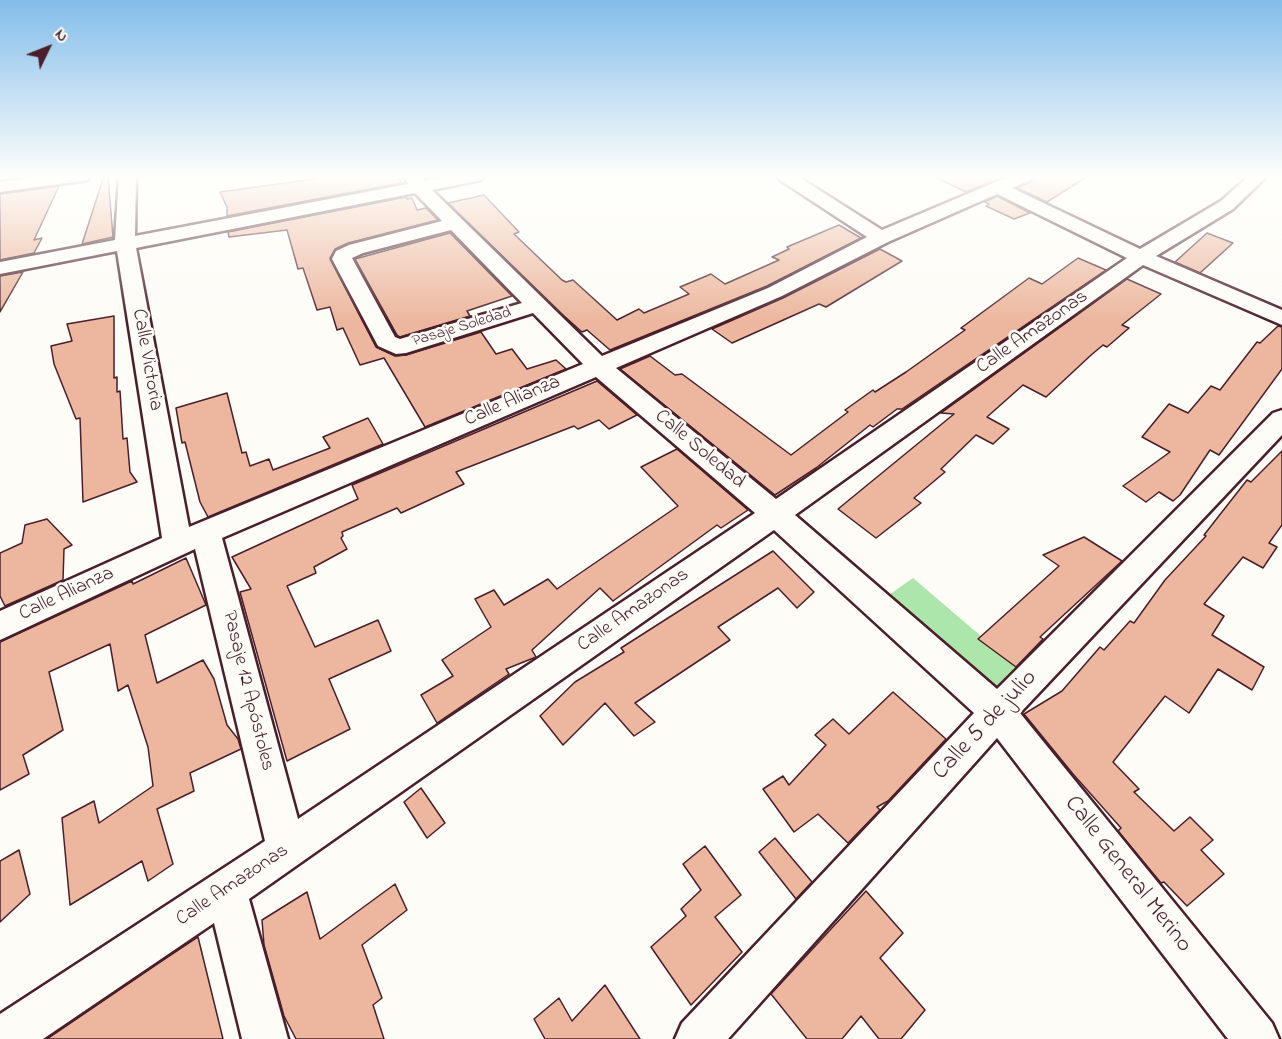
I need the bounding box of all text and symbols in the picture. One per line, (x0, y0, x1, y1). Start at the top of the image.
north arrow (18, 18, 78, 78)
text: N (49, 24, 74, 48)
street label: Calle Amazonas (973, 286, 1093, 380)
street label: Pasaje Soledad (410, 304, 514, 352)
street label: Calle Victoria (125, 307, 167, 413)
street label: Calle Alianza (462, 371, 564, 433)
street label: Calle Soledad (649, 405, 749, 495)
street label: Calle Alianza (16, 563, 118, 627)
street label: Calle Amazonas (574, 564, 694, 658)
street label: Pasaje 12 Apóstoles (215, 608, 279, 774)
street label: Calle 5 de julio (928, 665, 1044, 787)
street label: Calle General Merino (1057, 791, 1197, 959)
street label: Calle Amazonas (172, 840, 294, 932)

